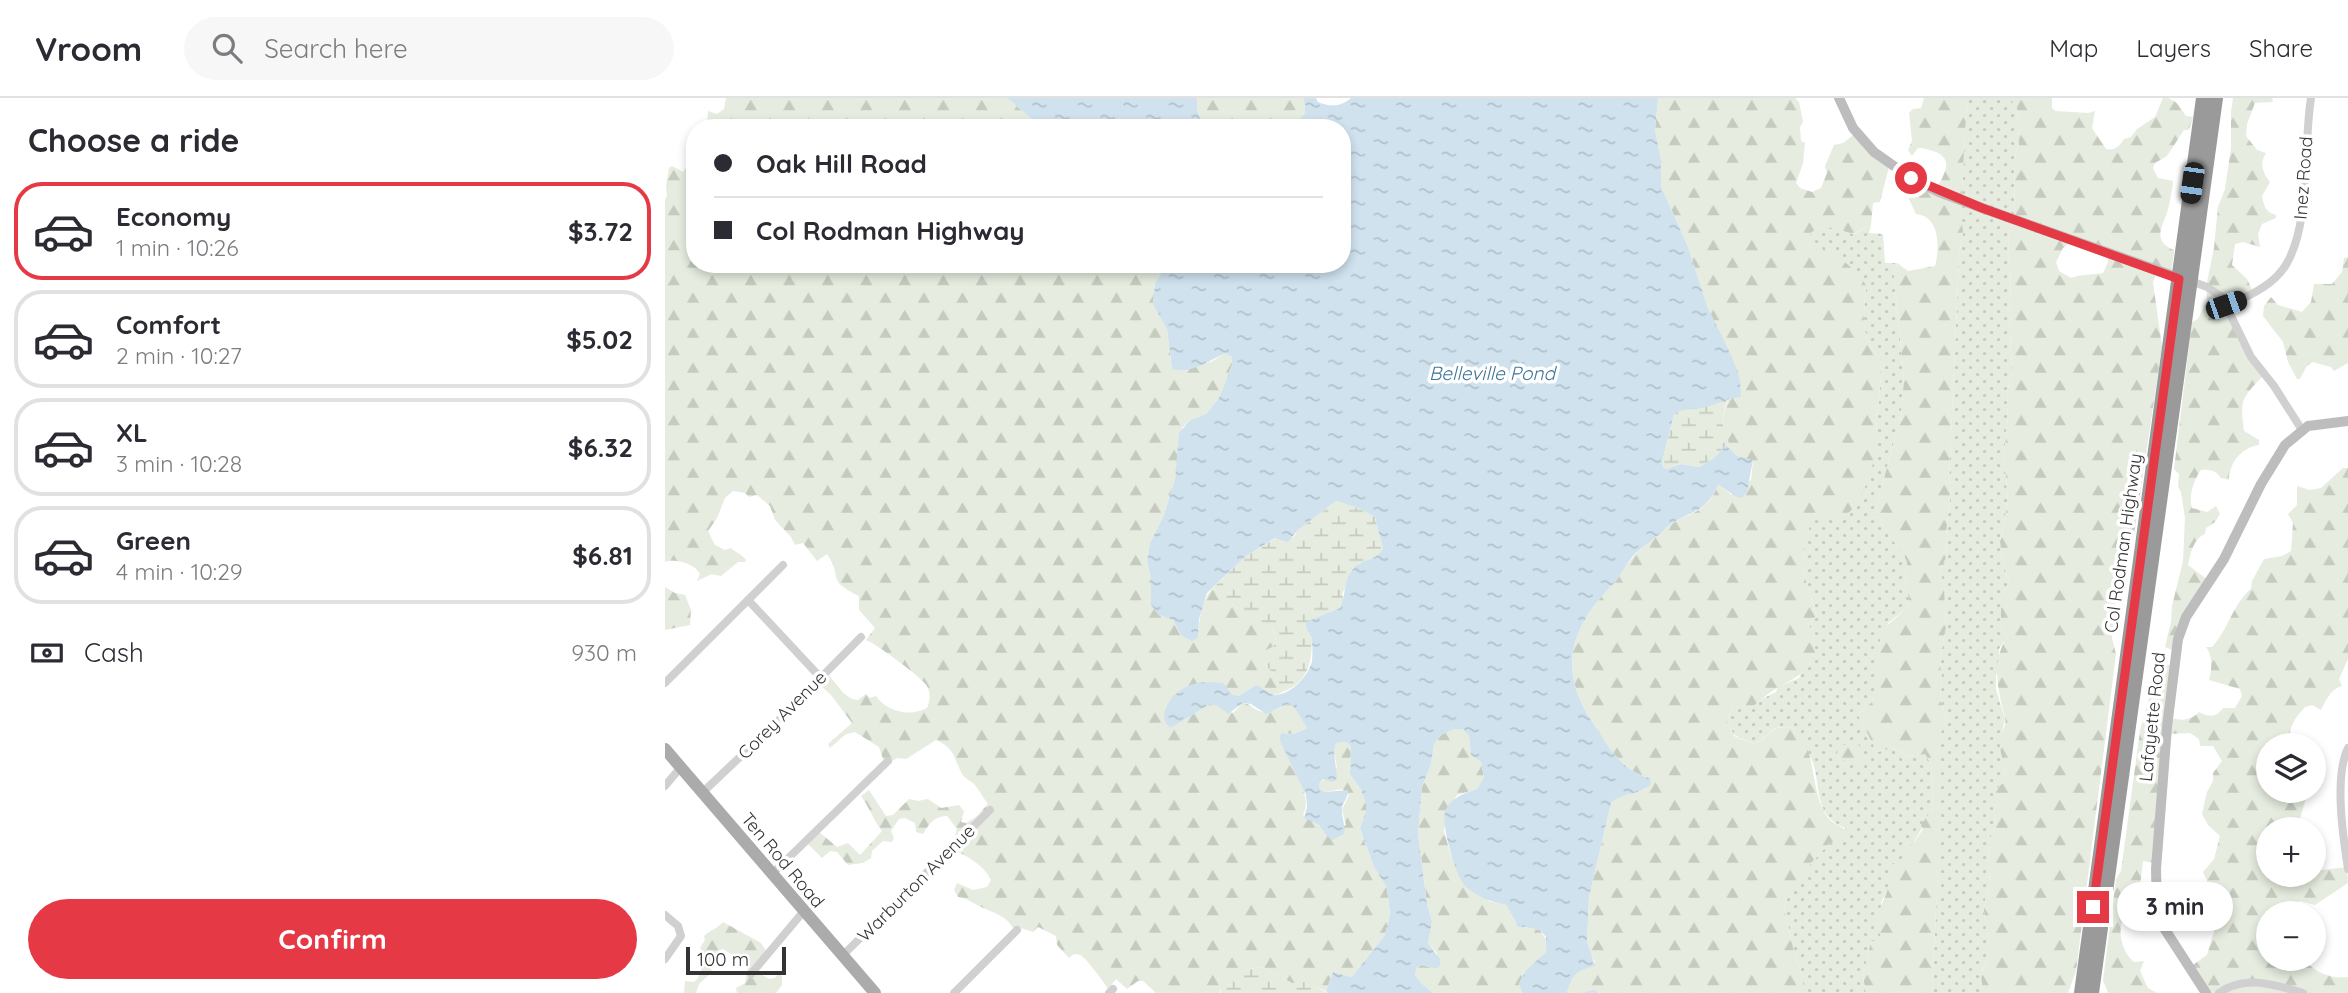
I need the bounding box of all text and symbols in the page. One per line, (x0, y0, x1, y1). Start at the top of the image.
search box (184, 17, 674, 80)
text: Vroom (35, 28, 142, 69)
icon: search (208, 29, 246, 67)
text: Search here (264, 32, 408, 65)
text: Map (2049, 33, 2098, 63)
text: Layers (2136, 33, 2211, 63)
text: Share (2249, 33, 2313, 63)
text: Choose a ride (28, 120, 240, 160)
street label: Inez Road (2289, 136, 2317, 220)
text: Oak Hill Road (756, 147, 927, 180)
car (2179, 161, 2206, 205)
route start (1895, 162, 1927, 194)
icon: car (32, 200, 95, 263)
text: Economy (116, 200, 231, 233)
text: Col Rodman Highway (756, 214, 1025, 247)
text: $3.72 (568, 215, 633, 248)
text: 1 min · 10:26 (116, 233, 239, 262)
car (2203, 288, 2250, 322)
icon: car (32, 308, 95, 371)
text: Comfort (116, 308, 221, 341)
text: $5.02 (566, 323, 633, 356)
text: 2 min · 10:27 (116, 341, 242, 370)
water label: Belleville Pond (1429, 361, 1557, 385)
icon: car (32, 416, 95, 479)
text: XL (116, 416, 148, 449)
text: $6.32 (568, 431, 633, 464)
text: 3 min · 10:28 (116, 449, 242, 478)
street label: Col Rodman Highway (2099, 452, 2147, 634)
icon: car (32, 524, 95, 587)
text: Green (116, 524, 191, 557)
text: $6.81 (572, 539, 633, 572)
text: 4 min · 10:29 (116, 557, 243, 586)
icon: cash (28, 634, 66, 672)
text: Cash (84, 636, 144, 669)
text: 930 m (571, 638, 637, 667)
street label: Lafayette Road (2134, 651, 2170, 783)
street label: Corey Avenue (733, 666, 831, 764)
map controls (2256, 733, 2326, 971)
button: layers (2256, 733, 2326, 803)
street label: Ten Rod Road (736, 808, 830, 912)
button: + (2256, 817, 2326, 887)
street label: Warburton Avenue (852, 819, 980, 947)
callout: 3 min (2117, 882, 2233, 932)
route end (2077, 891, 2109, 923)
text: 3 min (2145, 892, 2205, 921)
button: Confirm (28, 899, 637, 979)
button: − (2256, 901, 2326, 971)
scale bar (686, 944, 786, 976)
text: 100 m (697, 947, 749, 971)

